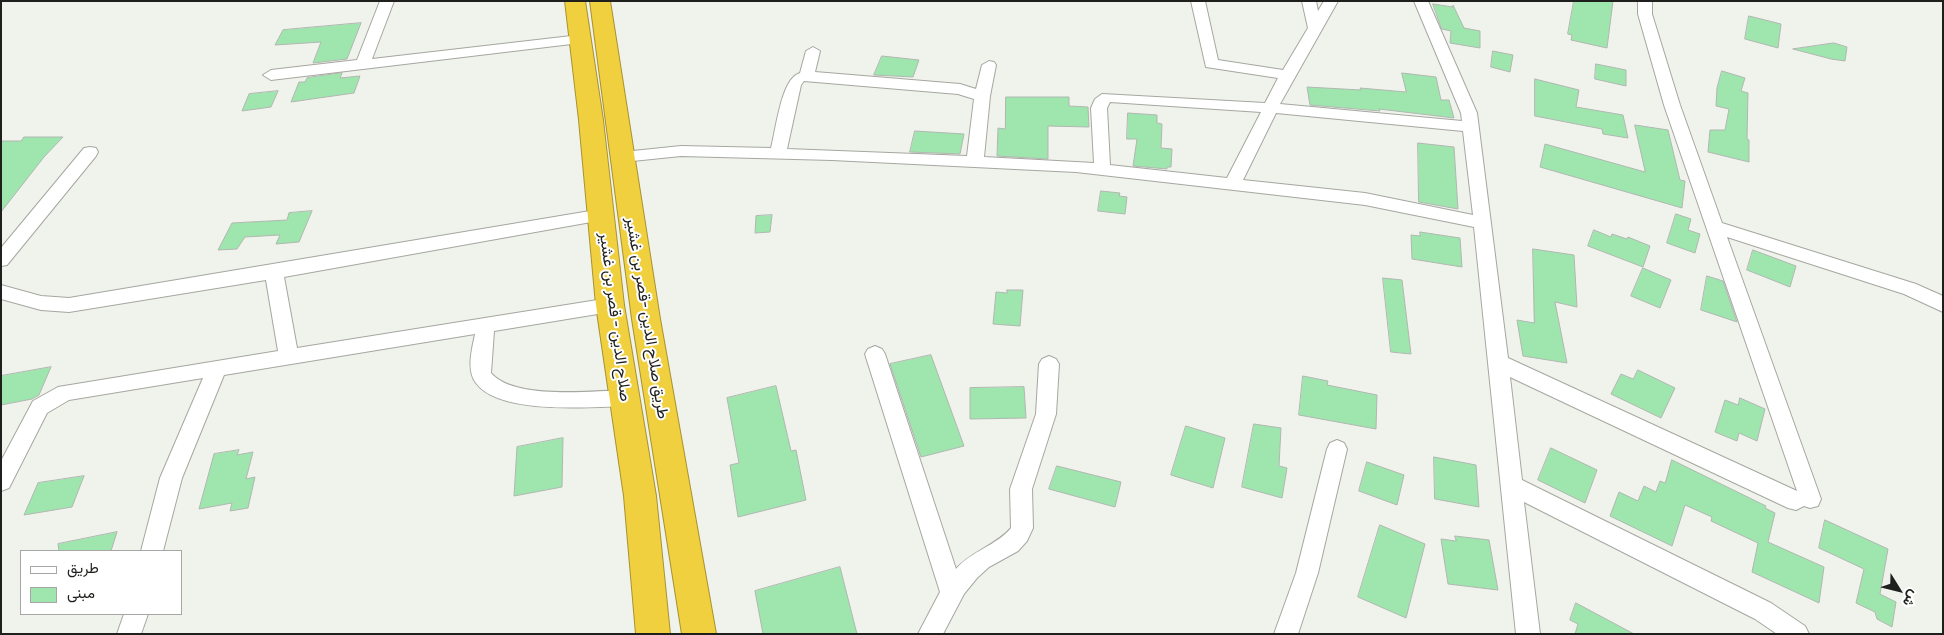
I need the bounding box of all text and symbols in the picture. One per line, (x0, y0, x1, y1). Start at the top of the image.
street label: طريق صلاح الدين -قصر بن غشير (622, 216, 672, 420)
street label: صلاح الدين - قصر بن غشير (595, 231, 635, 403)
legend (20, 550, 182, 615)
text: طريق (67, 559, 99, 577)
north arrow (1874, 565, 1924, 615)
text: مبنى (67, 584, 95, 602)
text: ش (1899, 587, 1923, 611)

